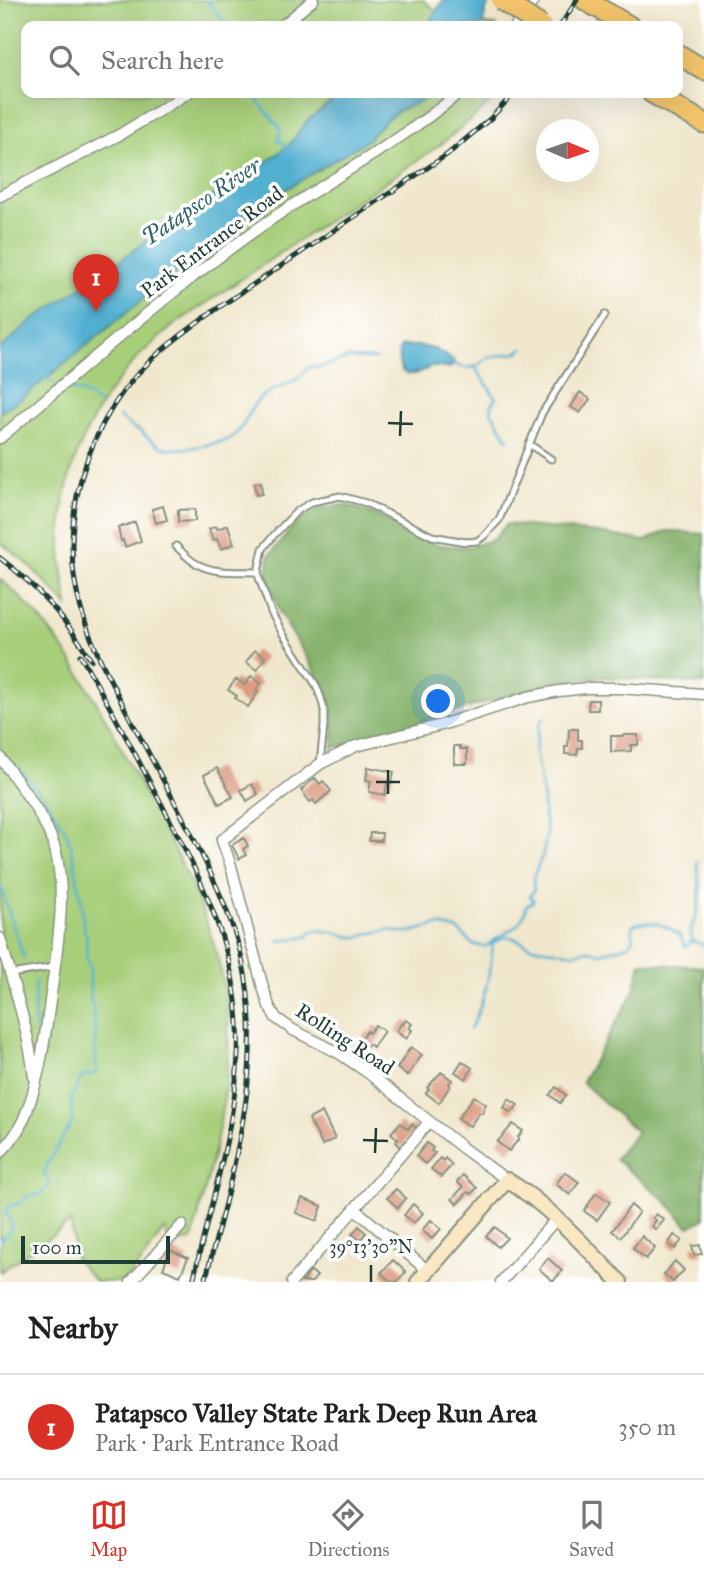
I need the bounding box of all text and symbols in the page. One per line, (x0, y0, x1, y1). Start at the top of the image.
search box (21, 21, 683, 98)
icon: search (45, 41, 83, 79)
text: Search here (101, 44, 224, 76)
north arrow (536, 119, 599, 182)
water label: Patapsco River (136, 150, 268, 252)
street label: Park Entrance Road (136, 180, 289, 304)
pin: 1 (73, 254, 119, 312)
your location (421, 684, 455, 718)
street label: Rolling Road (291, 997, 400, 1081)
scale bar (21, 1233, 170, 1265)
text: 100 m (32, 1236, 82, 1259)
text: 39°13'30"N (329, 1236, 413, 1258)
text: Nearby (28, 1310, 118, 1346)
text: Patapsco Valley State Park Deep Run Area (95, 1397, 537, 1429)
text: 1 (46, 1413, 56, 1441)
text: 350 m (618, 1413, 676, 1441)
text: Park · Park Entrance Road (95, 1429, 339, 1457)
tab: Map (90, 1496, 128, 1561)
tab: Directions (307, 1496, 389, 1561)
tab: Saved (569, 1496, 614, 1561)

